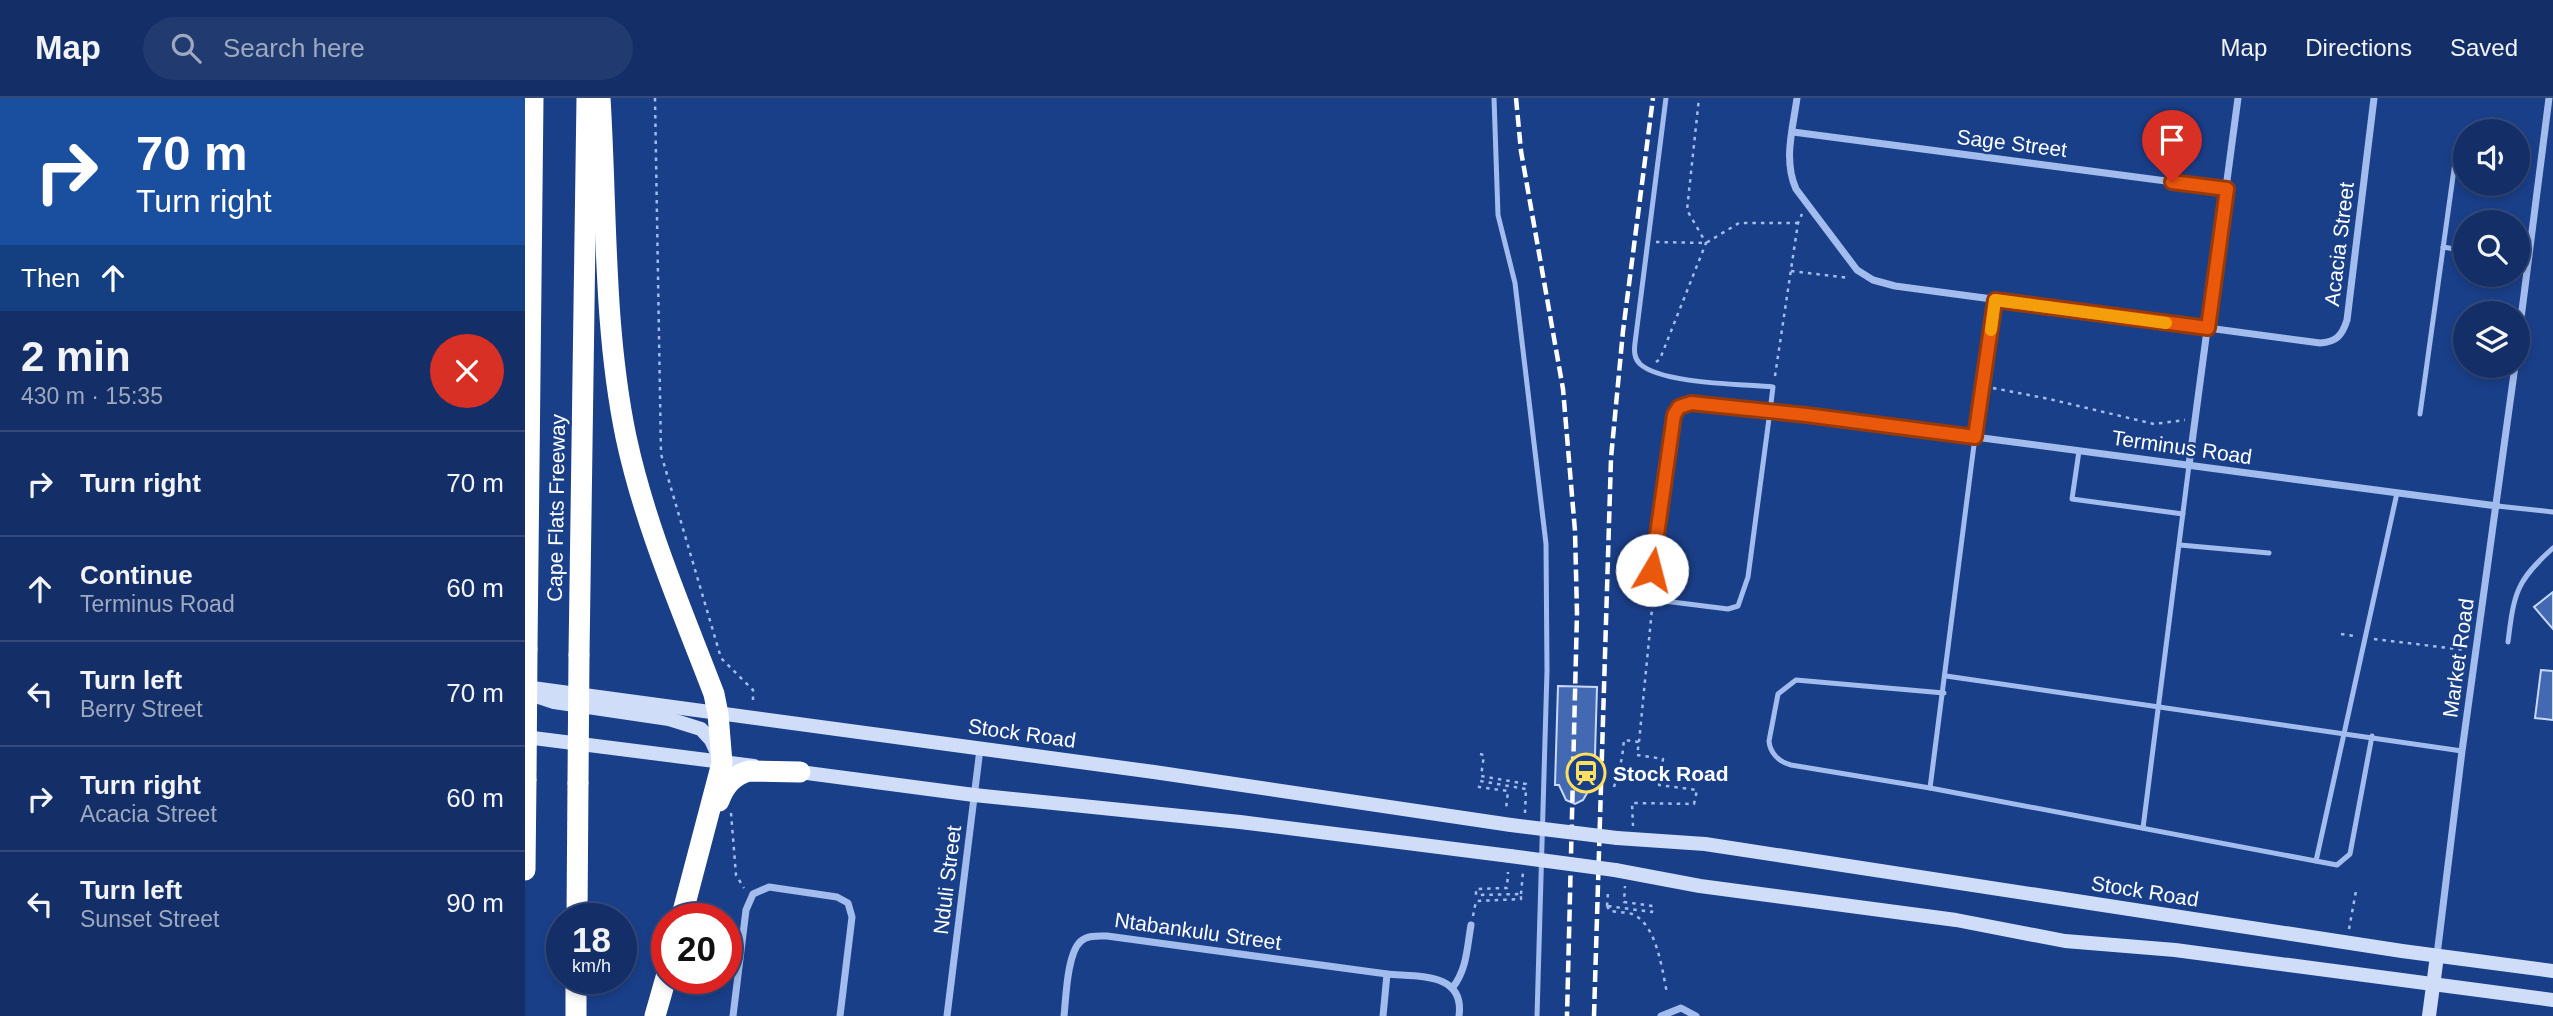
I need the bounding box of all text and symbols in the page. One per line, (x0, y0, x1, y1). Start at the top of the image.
search box (143, 17, 633, 80)
text: Map (35, 29, 101, 66)
icon: search (167, 29, 205, 67)
text: Search here (223, 33, 365, 63)
text: Map (2221, 34, 2267, 61)
text: Directions (2305, 34, 2412, 61)
text: Saved (2450, 34, 2518, 61)
pin (2142, 110, 2202, 182)
map controls (2453, 119, 2530, 378)
button: sound (2453, 119, 2530, 196)
icon: arrive (2153, 121, 2191, 159)
street label: Sage Street (1956, 125, 2069, 161)
icon: right (21, 126, 112, 217)
text: 70 m (136, 126, 248, 180)
street label: Acacia Street (2320, 180, 2358, 307)
text: Turn right (136, 183, 272, 219)
button: search (2453, 210, 2530, 287)
icon: ahead (94, 259, 132, 297)
text: Then (21, 263, 80, 293)
button: layers (2453, 301, 2530, 378)
text: 2 min (21, 333, 131, 380)
button: close (430, 334, 504, 408)
text: 430 m · 15:35 (21, 383, 163, 409)
street label: Cape Flats Freeway (543, 413, 569, 602)
street label: Terminus Road (2110, 426, 2254, 468)
icon: right (21, 465, 59, 503)
text: Turn right (80, 468, 201, 498)
text: 70 m (446, 468, 504, 498)
position arrow (1615, 533, 1689, 607)
text: Continue (80, 560, 193, 590)
icon: ahead (21, 570, 59, 608)
text: 60 m (446, 573, 504, 603)
text: Terminus Road (80, 591, 235, 617)
street label: Market Road (2438, 597, 2478, 719)
text: Turn left (80, 665, 182, 695)
icon: left (21, 675, 59, 713)
text: 70 m (446, 678, 504, 708)
text: Berry Street (80, 696, 203, 722)
street label: Stock Road (967, 714, 1077, 752)
station icon: Stock Road (1565, 752, 1607, 794)
place label: Stock Road (1613, 762, 1729, 785)
text: Turn right (80, 770, 201, 800)
icon: right (21, 780, 59, 818)
text: 60 m (446, 783, 504, 813)
text: Acacia Street (80, 801, 217, 827)
street label: Nduli Street (929, 824, 965, 936)
street label: Stock Road (2090, 871, 2200, 911)
text: Turn left (80, 875, 182, 905)
icon: left (21, 885, 59, 923)
text: 90 m (446, 888, 504, 918)
speed limit sign: 20 (651, 903, 742, 994)
text: Sunset Street (80, 906, 219, 932)
street label: Ntabankulu Street (1113, 908, 1283, 954)
text: 18 (572, 920, 611, 959)
text: km/h (572, 956, 611, 976)

